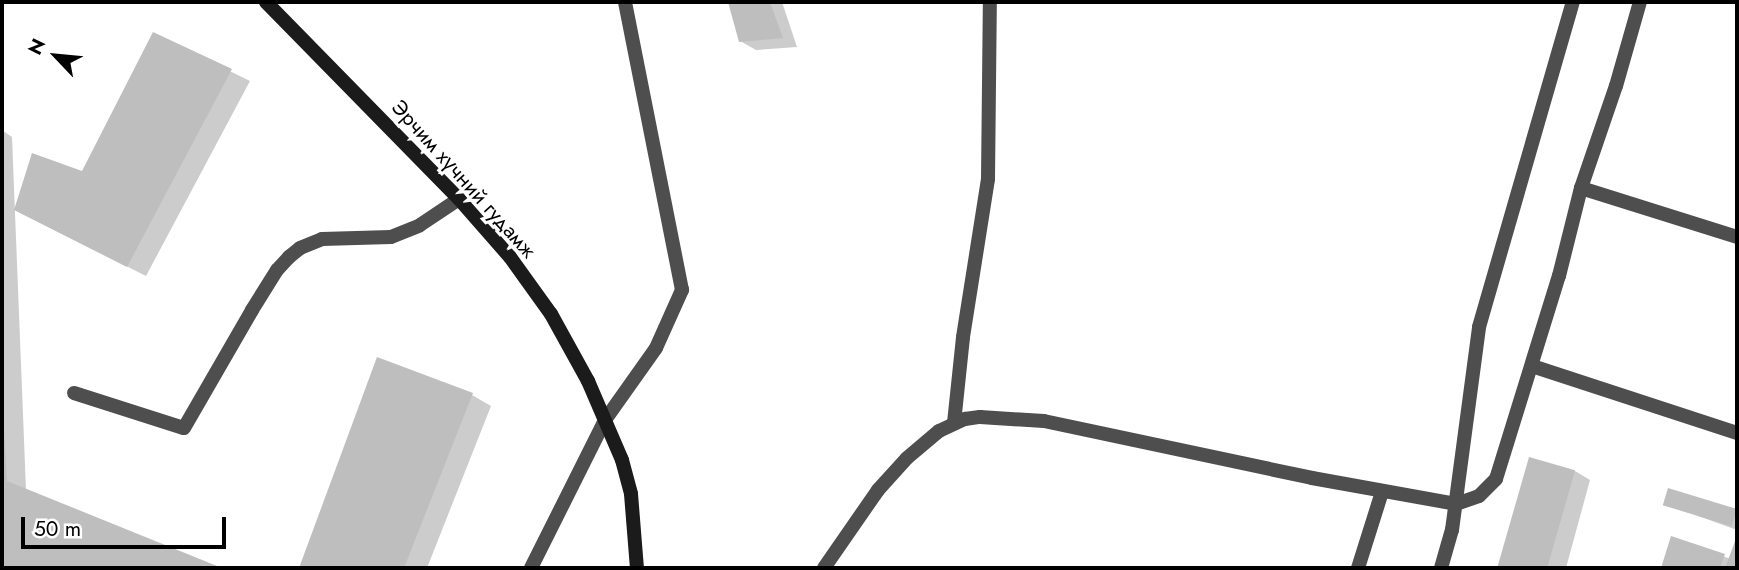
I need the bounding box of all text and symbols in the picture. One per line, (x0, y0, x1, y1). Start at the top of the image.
north arrow (21, 21, 91, 91)
text: N (21, 34, 52, 59)
street label: Эрчим хүчний гудамж (386, 95, 542, 263)
scale bar (24, 504, 229, 548)
text: 50 m (34, 514, 81, 544)

